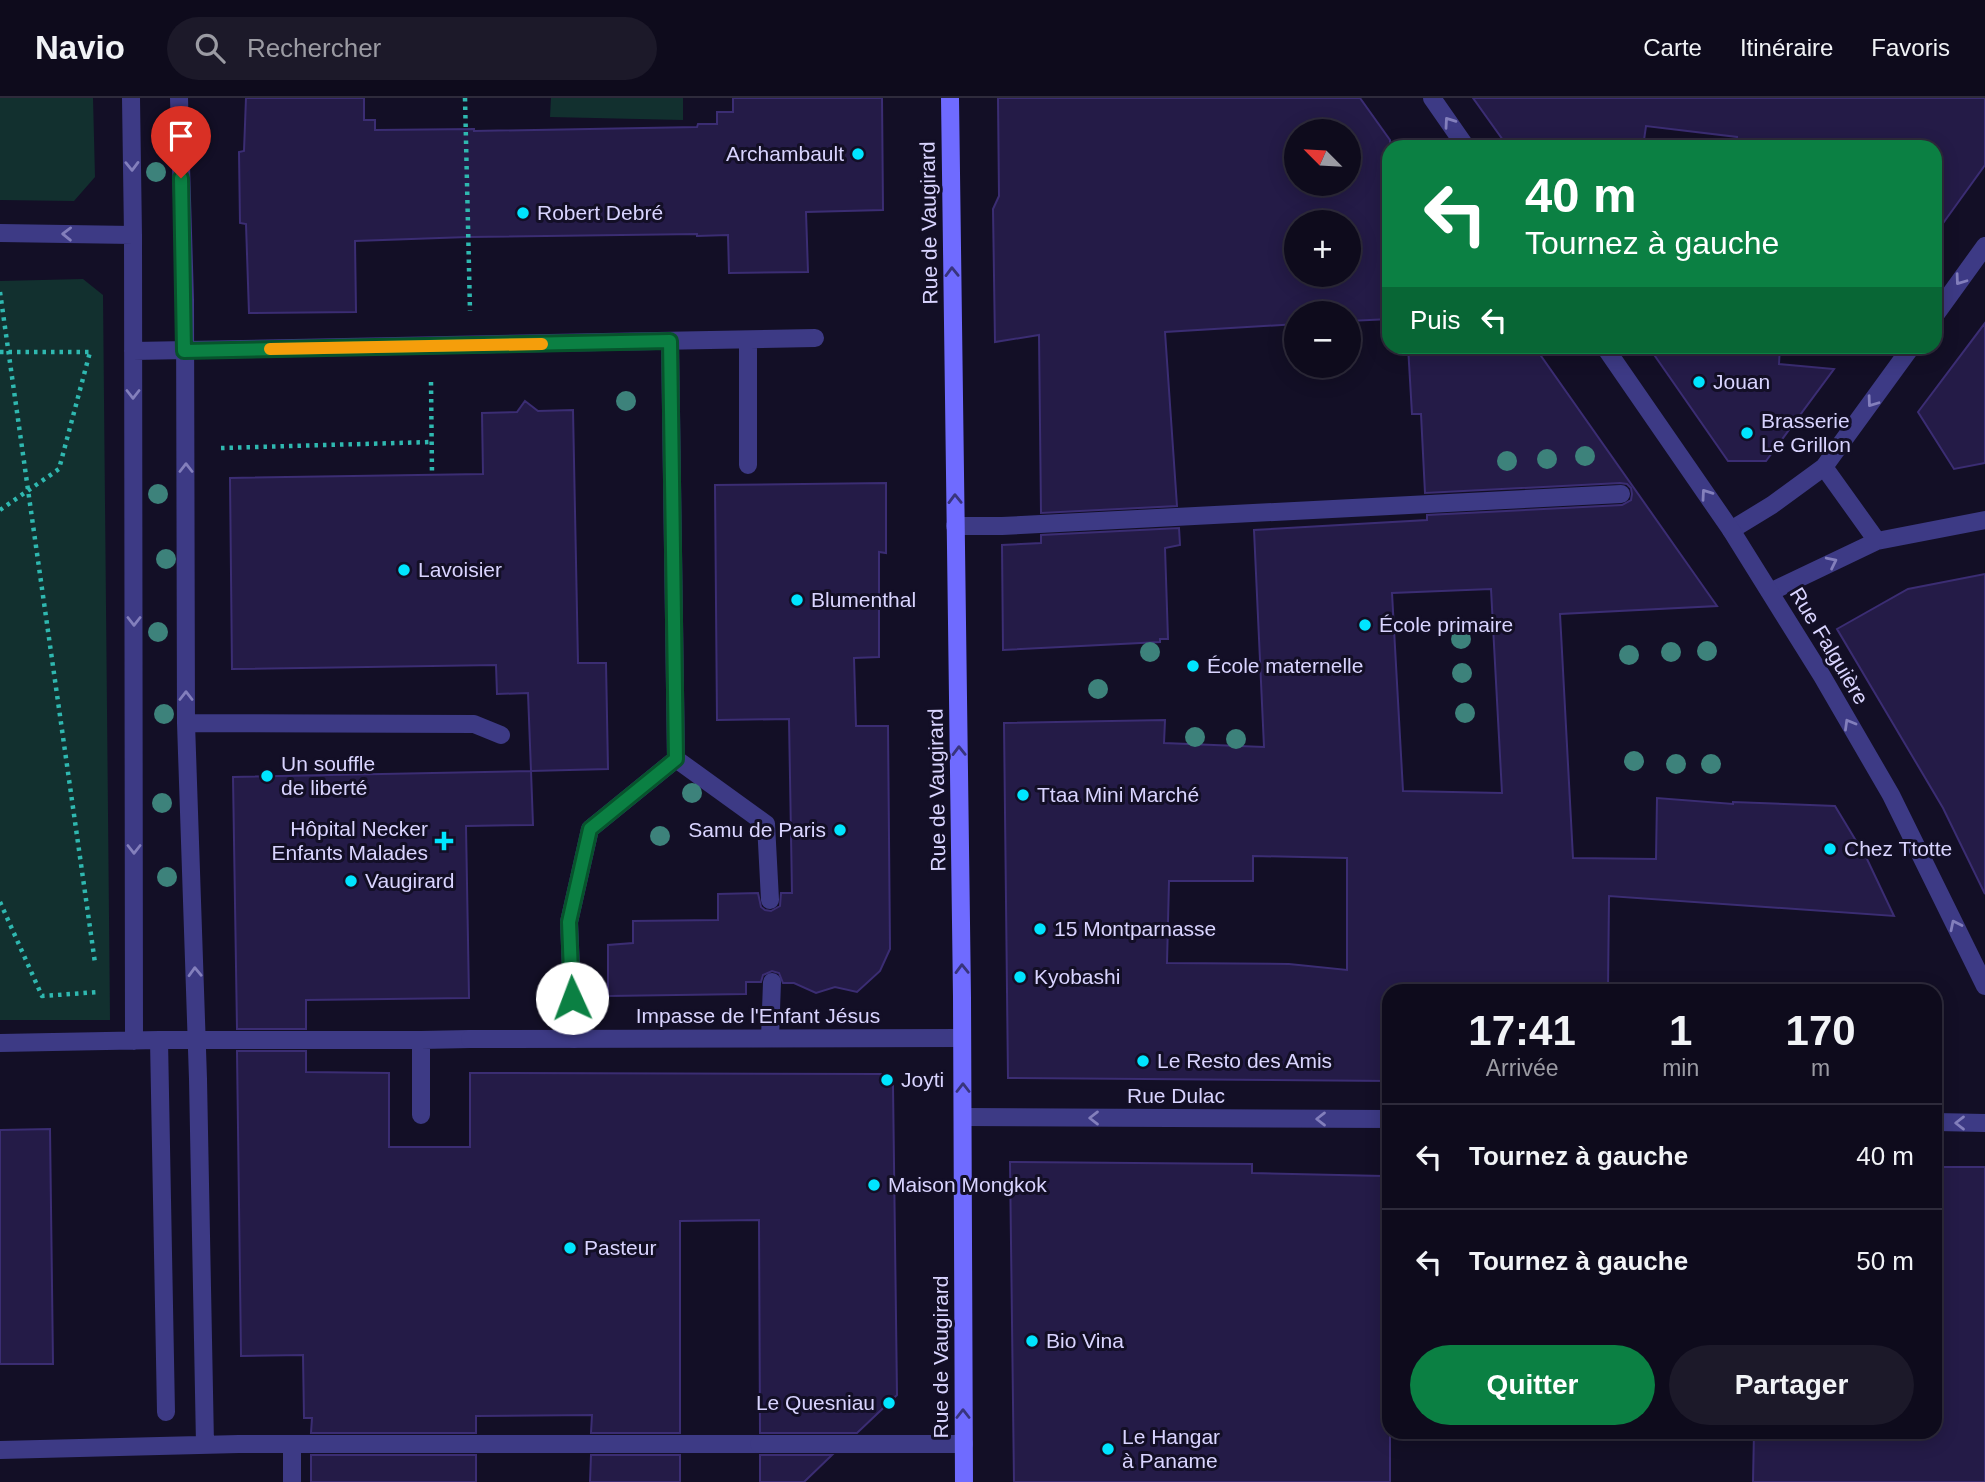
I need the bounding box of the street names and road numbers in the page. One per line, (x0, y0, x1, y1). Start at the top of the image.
street label: Rue de Vaugirard (916, 141, 941, 305)
street label: Rue Falguière (1786, 583, 1873, 708)
street label: Rue de Vaugirard (924, 708, 949, 872)
street label: Impasse de l'Enfant Jésus (636, 1004, 880, 1027)
street label: Rue Dulac (1127, 1084, 1225, 1107)
street label: Rue de Vaugirard (929, 1275, 952, 1439)

